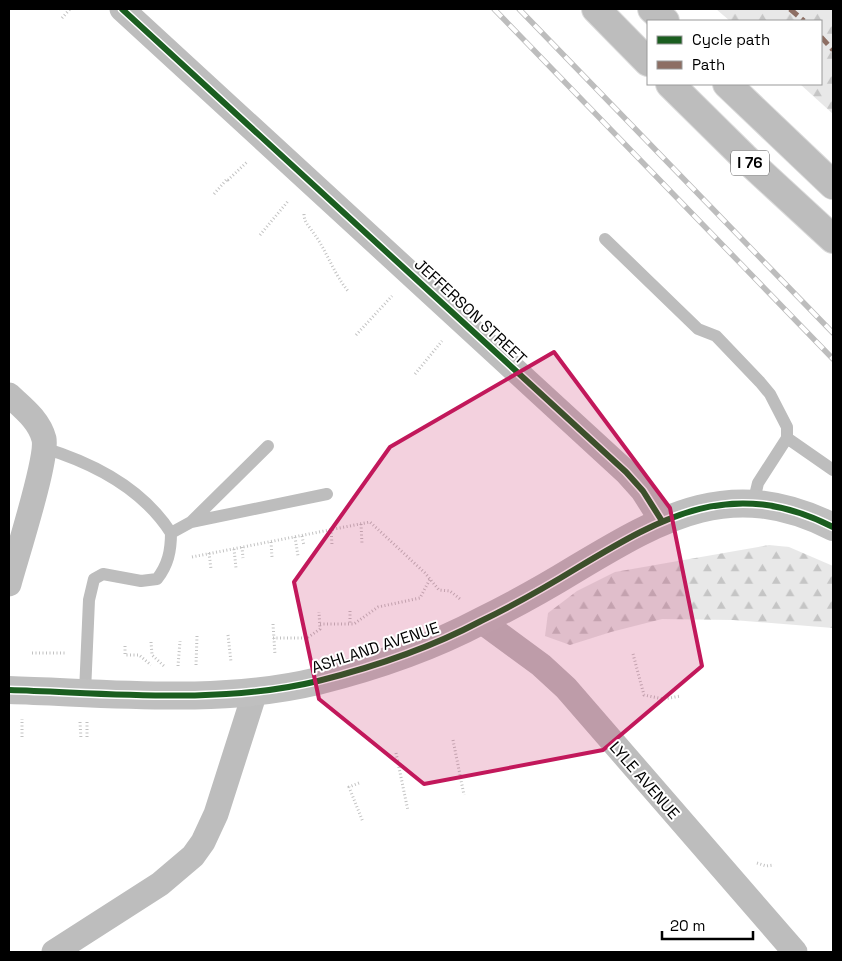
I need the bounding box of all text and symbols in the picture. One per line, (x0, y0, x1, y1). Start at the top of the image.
legend (647, 20, 822, 85)
text: Cycle path (692, 30, 770, 49)
text: Path (692, 55, 725, 74)
road number: I 76 (731, 150, 769, 176)
street label: JEFFERSON STREET (410, 254, 531, 369)
street label: ASHLAND AVENUE (309, 617, 442, 678)
street label: LYLE AVENUE (605, 737, 684, 824)
scale bar (662, 908, 753, 940)
text: 20 m (670, 916, 705, 935)

